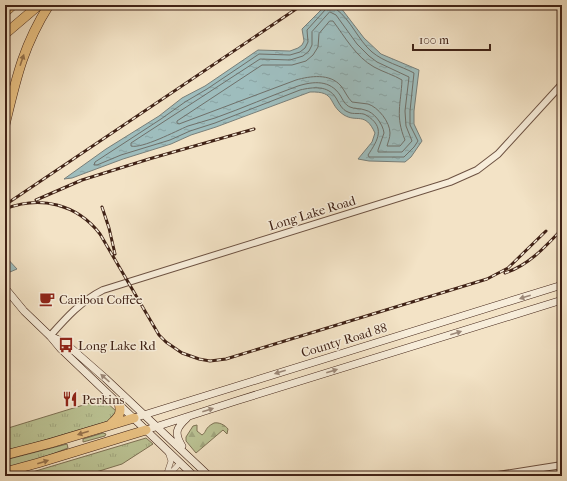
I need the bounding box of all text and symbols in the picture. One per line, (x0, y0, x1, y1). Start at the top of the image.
scale bar (413, 26, 490, 52)
text: 100 m (419, 33, 449, 47)
one-way arrow (19, 54, 25, 66)
street label: Long Lake Road (267, 192, 358, 233)
cafe icon: Caribou Coffee (38, 290, 56, 308)
place label: Caribou Coffee (59, 292, 143, 307)
one-way arrow (519, 294, 531, 300)
street label: County Road 88 (299, 320, 389, 360)
one-way arrow (450, 330, 462, 336)
bus stop icon: Long Lake Rd (57, 336, 75, 354)
place label: Long Lake Rd (78, 338, 157, 353)
one-way arrow (326, 368, 338, 374)
one-way arrow (274, 369, 286, 375)
one-way arrow (100, 373, 110, 383)
restaurant icon: Perkins (61, 390, 79, 408)
place label: Perkins (82, 392, 124, 407)
one-way arrow (202, 407, 214, 413)
one-way arrow (77, 430, 89, 436)
one-way arrow (37, 459, 49, 465)

